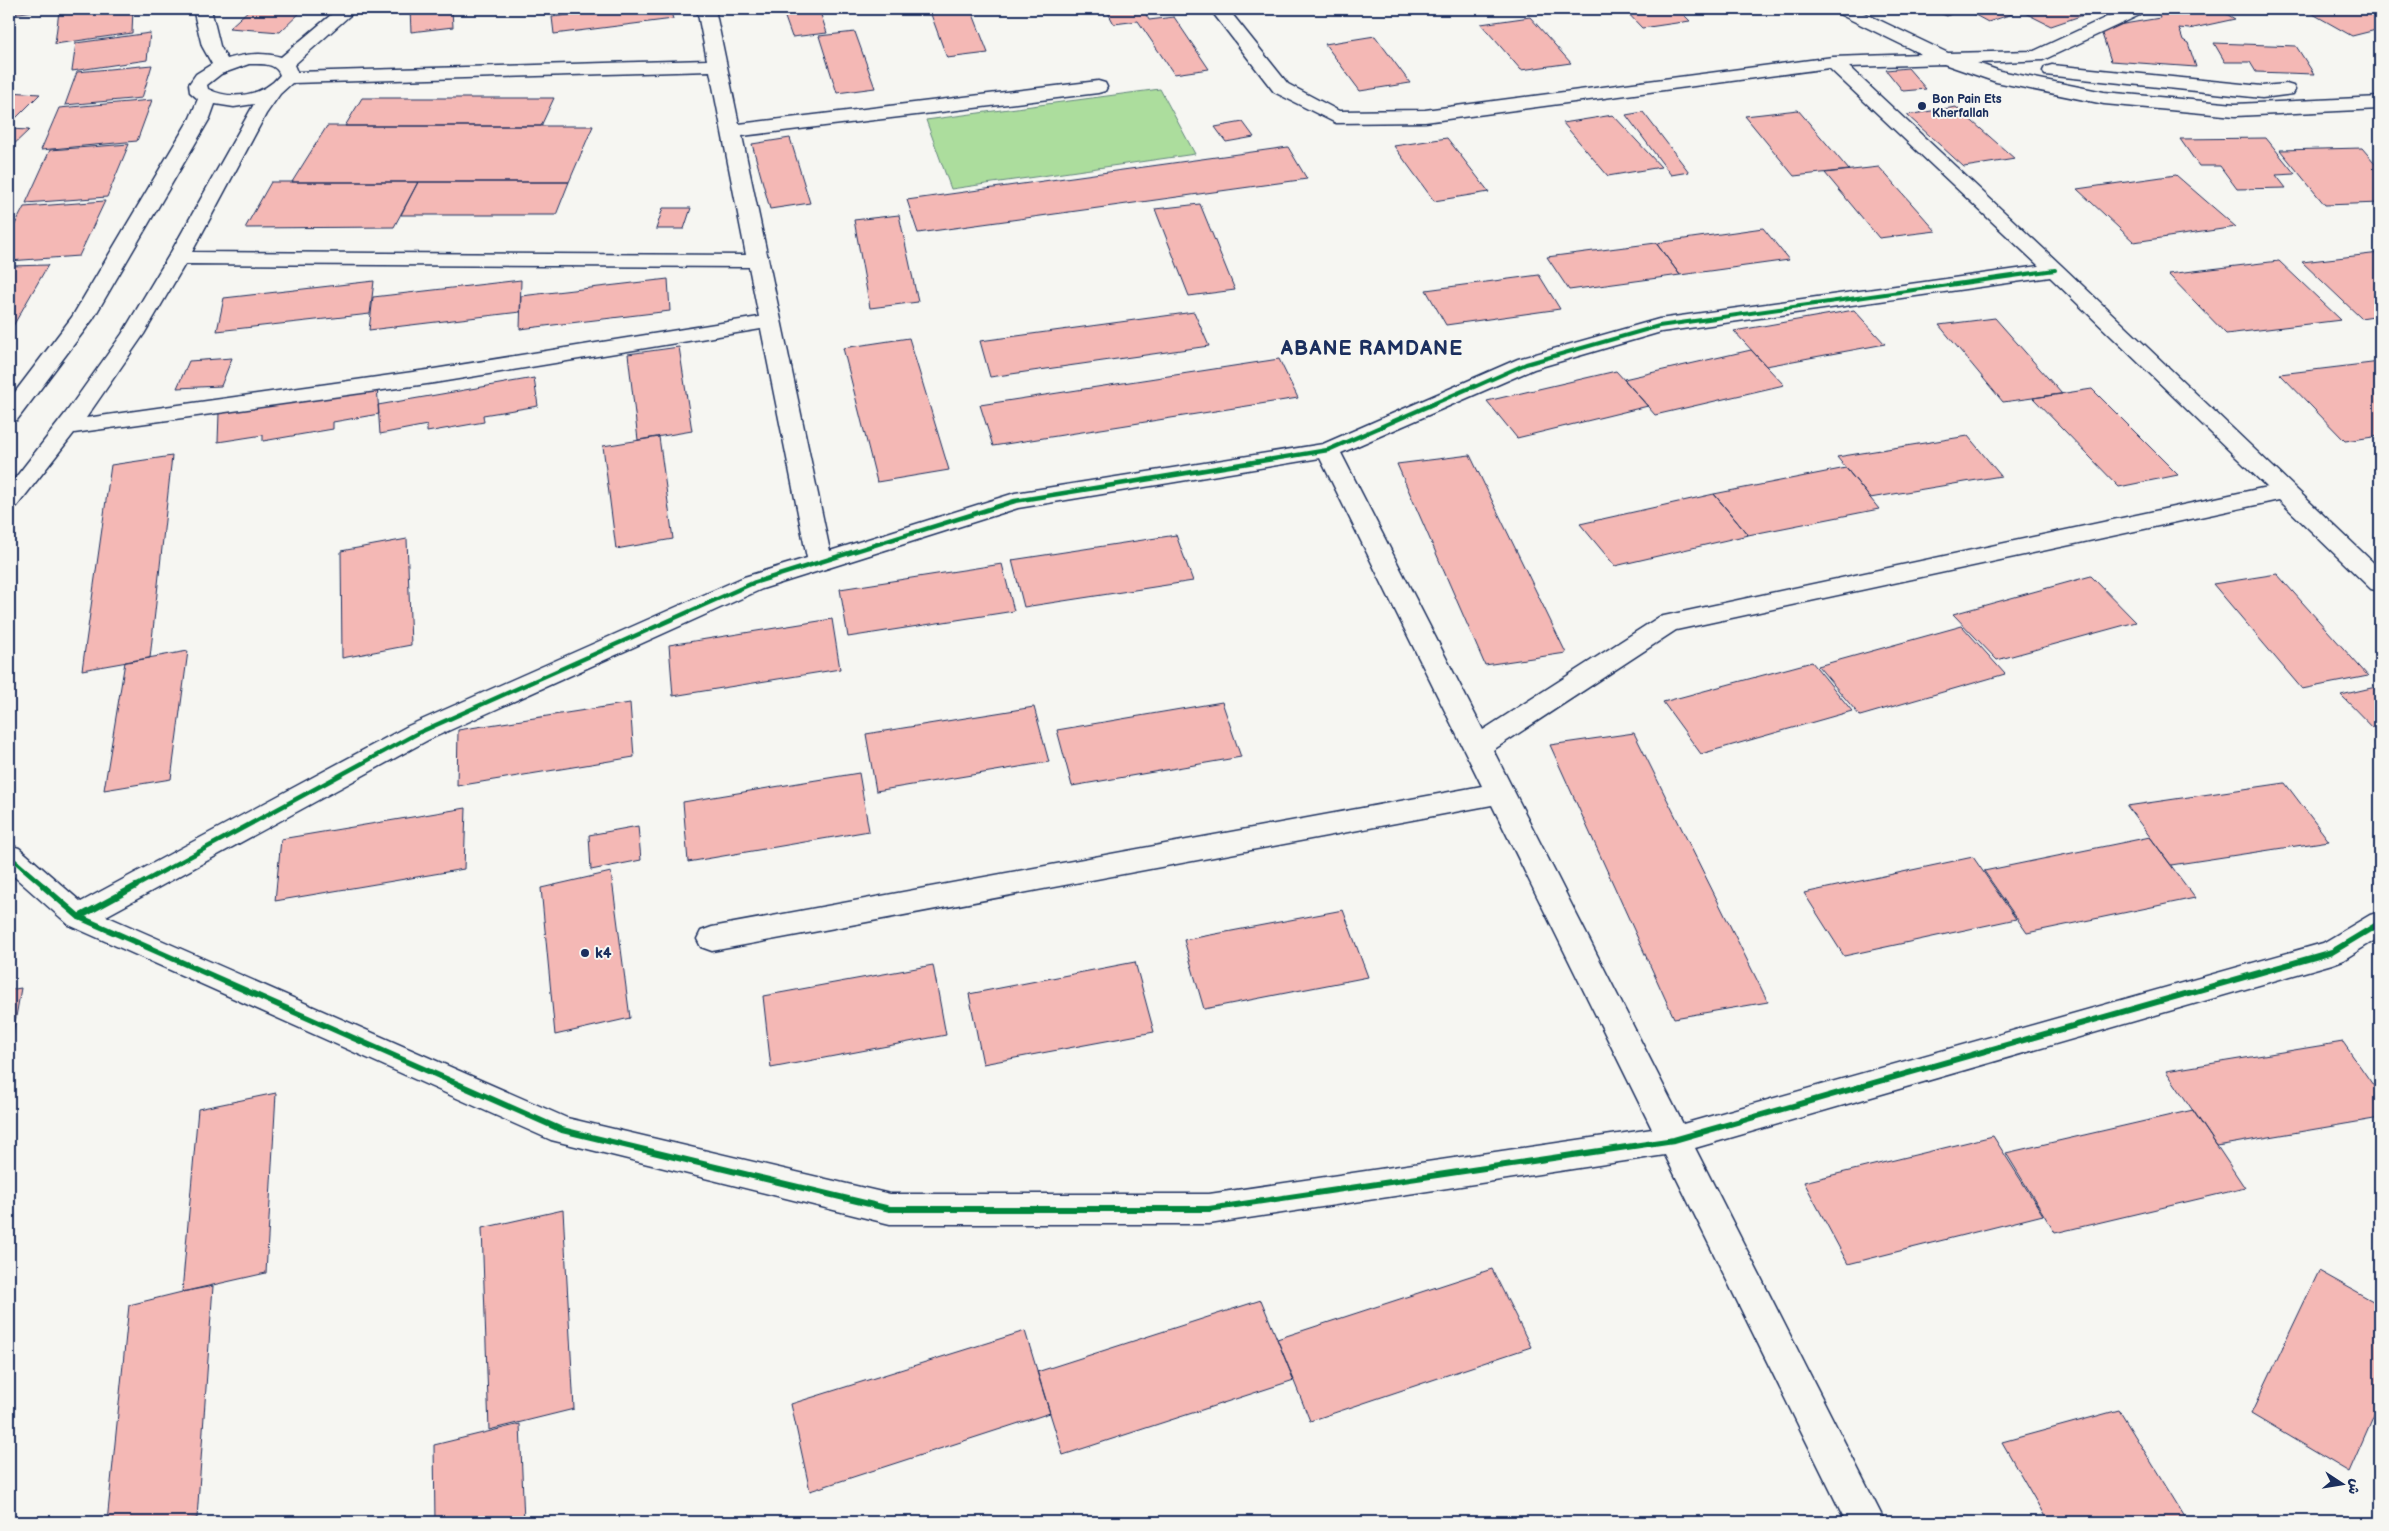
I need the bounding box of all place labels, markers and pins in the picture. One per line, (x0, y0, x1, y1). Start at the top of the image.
place label: Bon Pain Ets Kherfallah (1932, 92, 2002, 121)
marker: Bon Pain Ets Kherfallah (1916, 100, 1928, 112)
place label: k4 (595, 944, 612, 963)
marker: k4 (579, 947, 591, 959)

